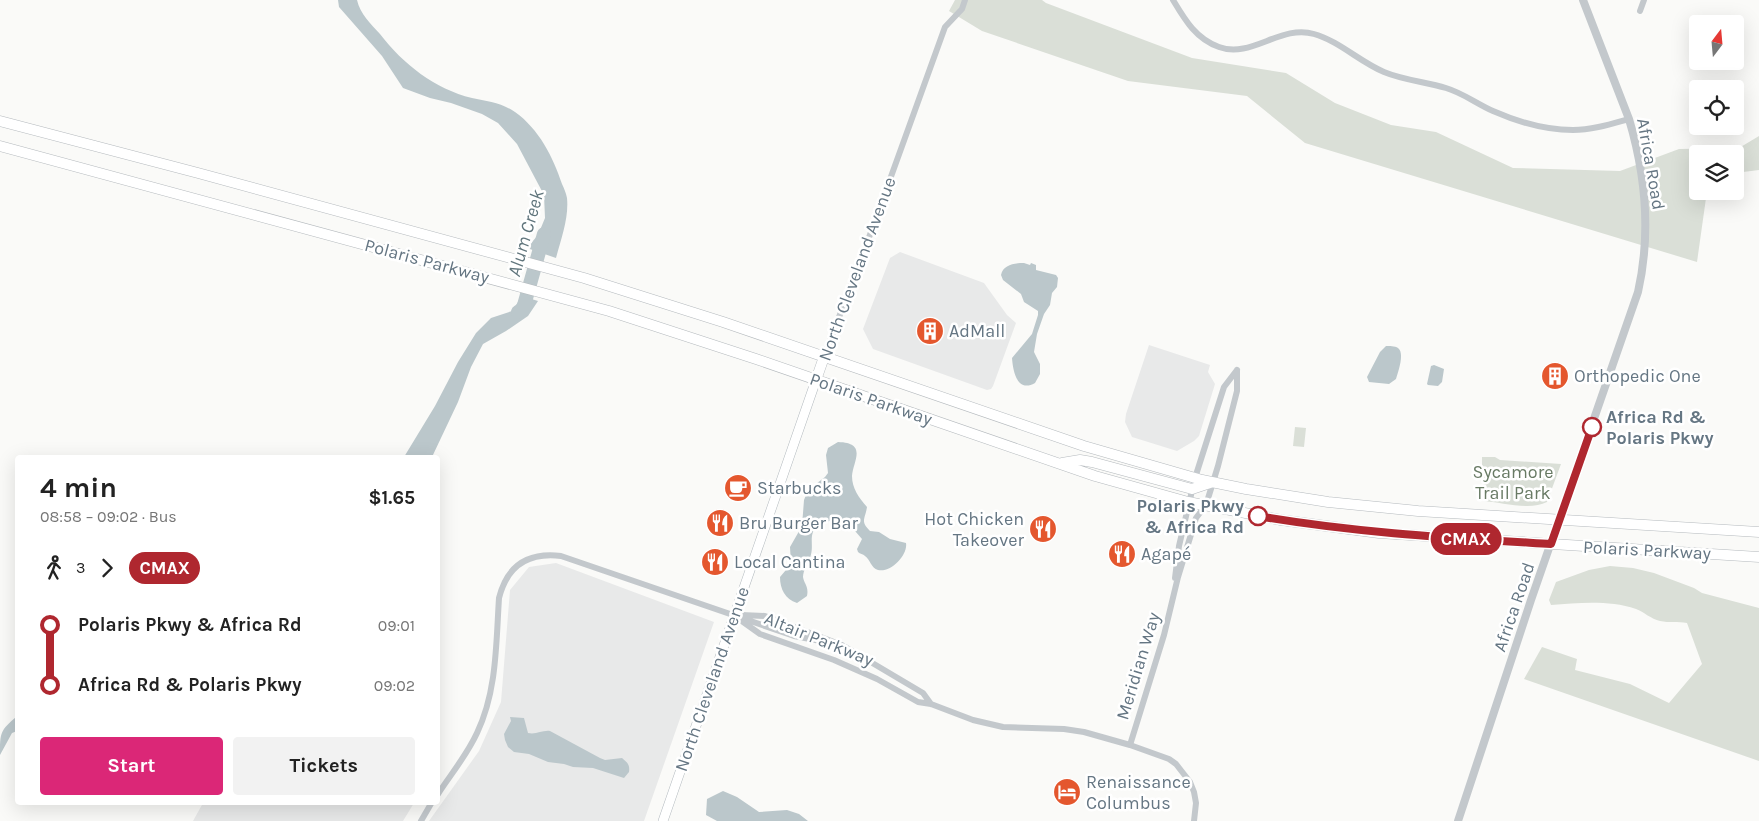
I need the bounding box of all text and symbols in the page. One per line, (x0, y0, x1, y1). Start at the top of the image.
north arrow (1689, 15, 1744, 70)
map controls (1689, 15, 1744, 200)
button: locate (1689, 80, 1744, 135)
street label: Africa Road (1632, 116, 1670, 212)
button: layers (1689, 145, 1744, 200)
street label: North Cleveland Avenue (813, 174, 901, 364)
water label: Alum Creek (503, 187, 549, 279)
street label: Polaris Parkway (362, 234, 492, 288)
building icon: AdMall (915, 316, 945, 346)
place label: AdMall (949, 320, 1005, 342)
building icon: Orthopedic One (1540, 361, 1570, 391)
place label: Orthopedic One (1574, 365, 1701, 387)
street label: Polaris Parkway (807, 368, 936, 430)
place label: Africa Rd & Polaris Pkwy (1606, 406, 1713, 449)
marker: Africa Rd & Polaris Pkwy (1582, 417, 1602, 437)
park label: Sycamore Trail Park (1473, 461, 1553, 504)
text: 4 min (40, 471, 117, 504)
cafe icon: Starbucks (723, 473, 753, 503)
place label: Starbucks (757, 477, 842, 499)
text: $1.65 (368, 487, 415, 509)
place label: Polaris Pkwy & Africa Rd (1137, 495, 1244, 538)
marker: Polaris Pkwy & Africa Rd (1248, 506, 1268, 526)
text: 08:58 – 09:02 · Bus (40, 507, 177, 526)
restaurant icon: Bru Burger Bar (705, 508, 735, 538)
place label: Hot Chicken Takeover (924, 508, 1024, 551)
place label: Bru Burger Bar (739, 512, 858, 534)
restaurant icon: Hot Chicken Takeover (1028, 514, 1058, 544)
line badge: CMAX (1431, 523, 1501, 555)
text: CMAX (1441, 528, 1491, 550)
street label: Polaris Parkway (1582, 536, 1712, 564)
restaurant icon: Agapé (1107, 539, 1137, 569)
place label: Agapé (1141, 543, 1191, 565)
restaurant icon: Local Cantina (700, 547, 730, 577)
place label: Local Cantina (734, 551, 845, 573)
icon: walk (40, 554, 68, 582)
icon: forward (93, 554, 121, 582)
text: CMAX (139, 557, 190, 579)
text: 3 (76, 558, 85, 577)
street label: Africa Road (1488, 559, 1540, 655)
street label: North Cleveland Avenue (670, 584, 754, 774)
street label: Altair Parkway (761, 607, 877, 671)
street label: Meridian Way (1111, 609, 1165, 722)
text: Polaris Pkwy & Africa Rd (78, 614, 302, 636)
text: 09:01 (378, 616, 415, 635)
text: Africa Rd & Polaris Pkwy (78, 674, 302, 696)
text: 09:02 (374, 676, 415, 695)
button: Start (40, 737, 223, 795)
button: Tickets (233, 737, 415, 795)
place label: Renaissance Columbus (1086, 771, 1191, 814)
hotel icon: Renaissance Columbus (1052, 777, 1082, 807)

